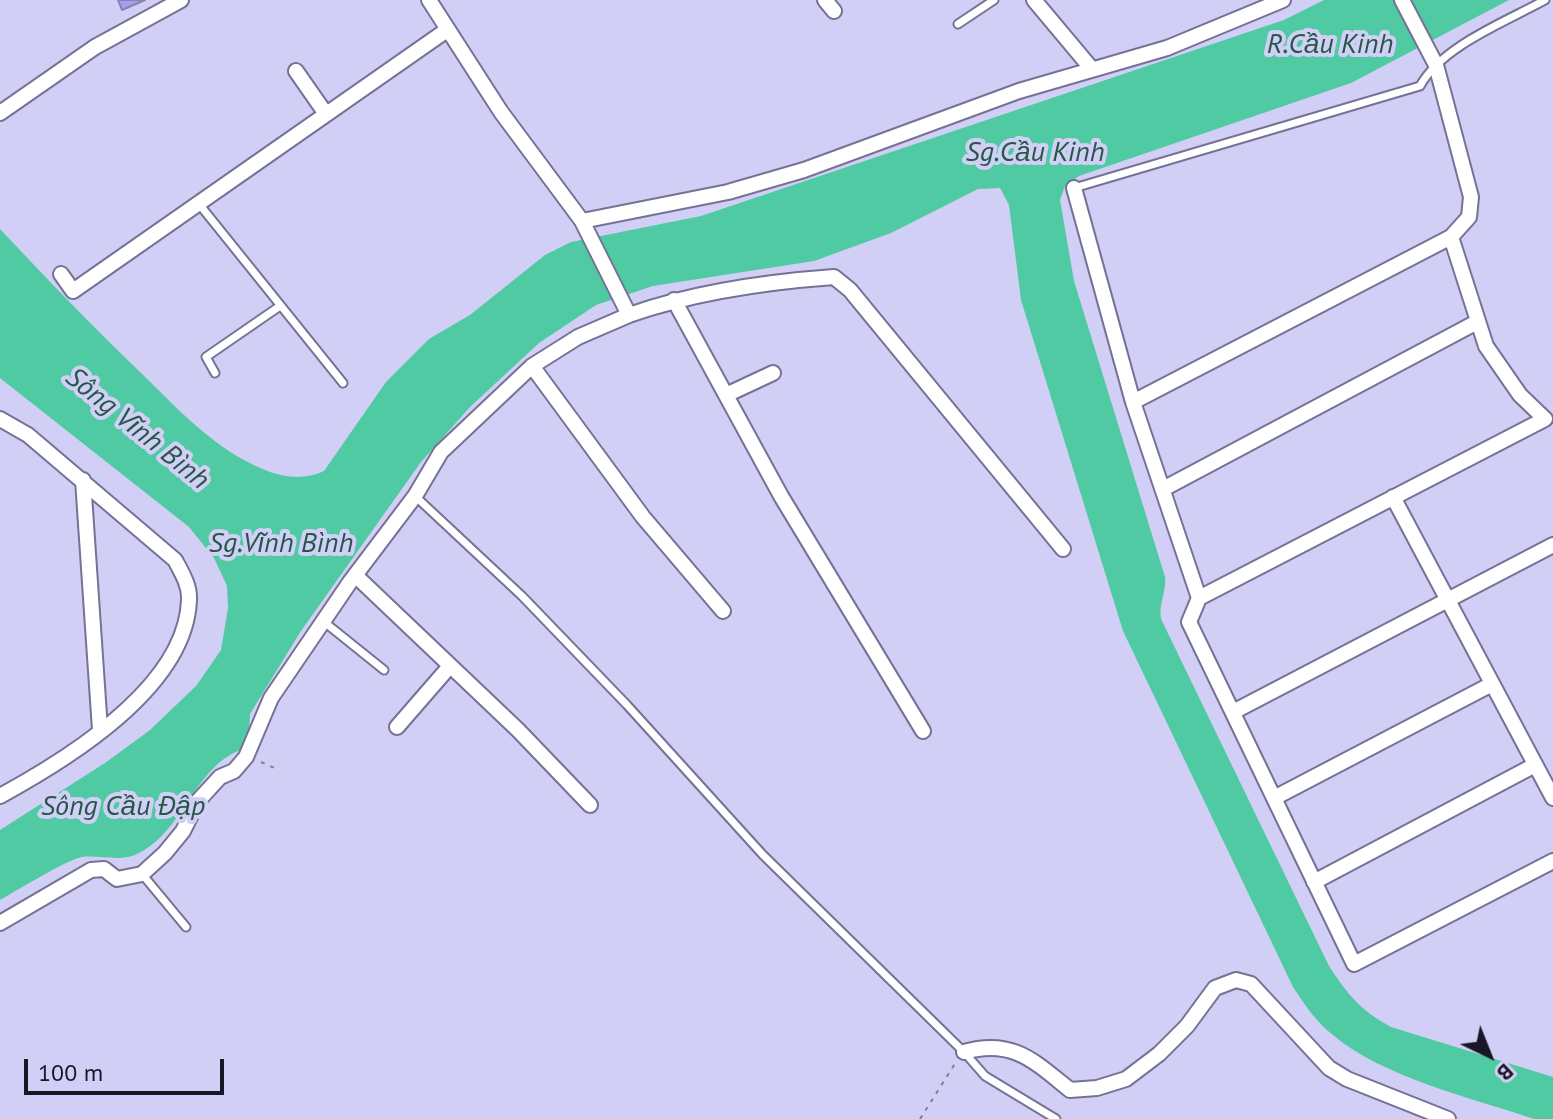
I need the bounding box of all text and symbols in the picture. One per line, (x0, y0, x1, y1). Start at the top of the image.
water label: R.Cầu Kinh (1267, 28, 1393, 62)
water label: Sg.Cầu Kinh (966, 136, 1104, 170)
water label: Sông Vĩnh Bình (58, 361, 216, 497)
water label: Sg.Vĩnh Bình (209, 527, 353, 561)
water label: Sông Cầu Đập (41, 790, 205, 824)
north arrow (1449, 1015, 1529, 1095)
scale bar (28, 1043, 228, 1093)
text: 100 m (38, 1057, 103, 1088)
text: B (1491, 1058, 1520, 1087)

